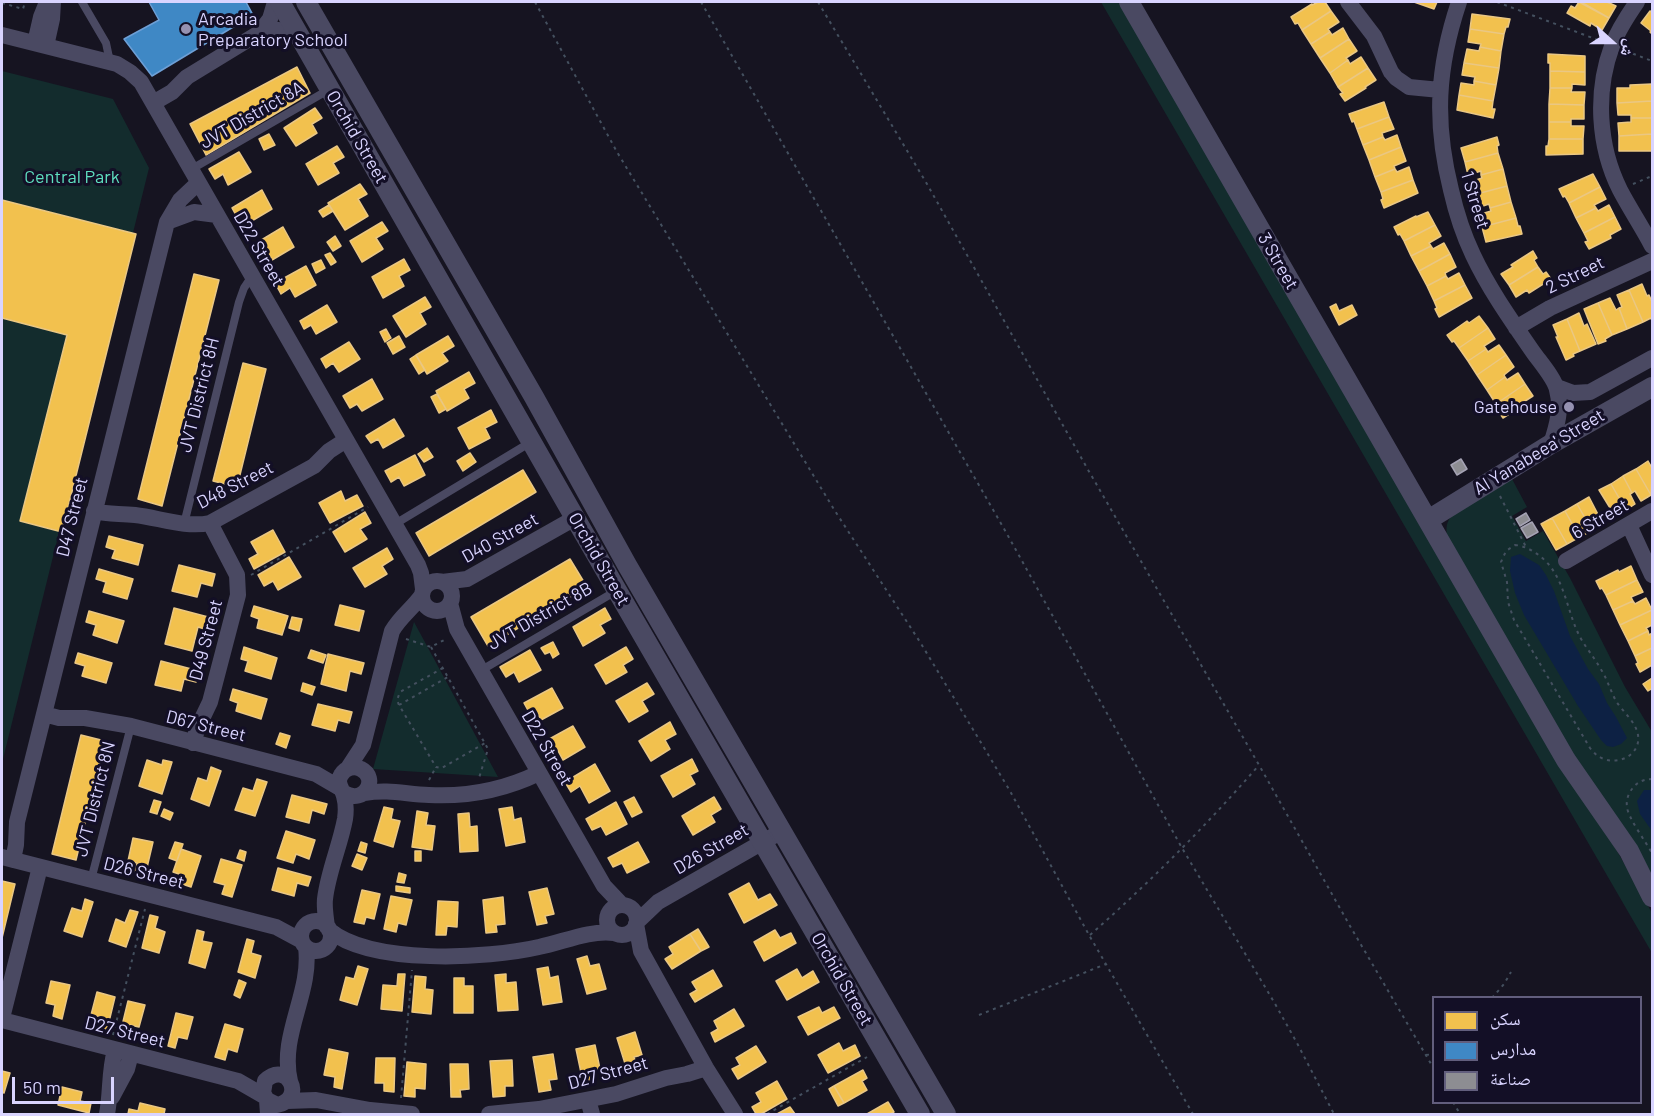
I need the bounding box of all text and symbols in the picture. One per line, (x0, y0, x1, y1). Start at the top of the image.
place label: Arcadia Preparatory School (198, 8, 348, 50)
north arrow (1582, 12, 1642, 72)
marker: Arcadia Preparatory School (179, 22, 193, 36)
text: ش (1617, 37, 1641, 60)
street label: JVT District 8A (196, 76, 308, 154)
street label: Orchid Street (322, 87, 392, 187)
park label: Central Park (24, 166, 120, 188)
street label: 1 Street (1456, 169, 1494, 231)
street label: D22 Street (229, 208, 289, 290)
street label: 3 Street (1253, 229, 1303, 293)
street label: 2 Street (1542, 252, 1608, 298)
street label: JVT District 8H (174, 335, 224, 455)
place label: Gatehouse (1474, 396, 1557, 418)
marker: Gatehouse (1562, 400, 1576, 414)
street label: Al Yanabeea' Street (1470, 404, 1608, 500)
street label: D48 Street (193, 457, 277, 513)
street label: D47 Street (52, 475, 92, 559)
street label: 6 Street (1568, 494, 1632, 544)
street label: D40 Street (458, 508, 542, 568)
street label: Orchid Street (564, 509, 634, 609)
street label: JVT District 8B (484, 577, 596, 655)
street label: D49 Street (185, 597, 227, 683)
street label: D67 Street (164, 706, 248, 746)
street label: D22 Street (517, 707, 577, 789)
street label: JVT District 8N (70, 739, 120, 859)
street label: D26 Street (670, 819, 752, 879)
street label: D26 Street (101, 853, 187, 893)
street label: Orchid Street (807, 929, 877, 1029)
legend (1432, 996, 1642, 1104)
text: سكن (1490, 1007, 1521, 1029)
street label: D27 Street (83, 1012, 167, 1052)
text: مدارس (1490, 1037, 1536, 1059)
street label: D27 Street (566, 1052, 650, 1094)
scale bar (15, 1065, 117, 1103)
text: صناعة (1490, 1067, 1531, 1089)
text: 50 m (23, 1076, 61, 1098)

